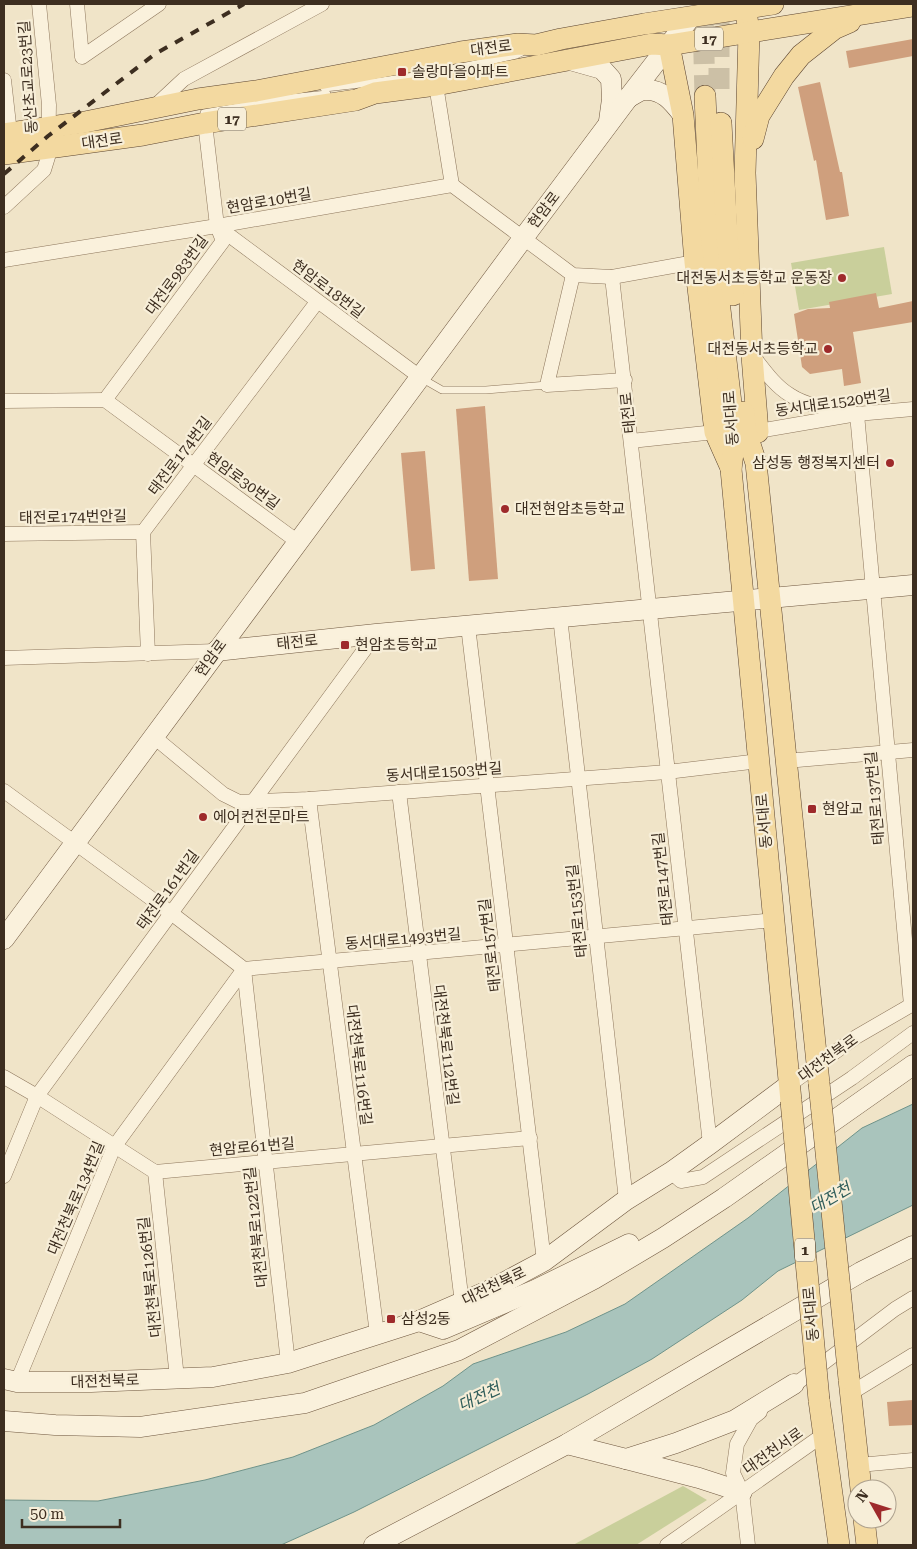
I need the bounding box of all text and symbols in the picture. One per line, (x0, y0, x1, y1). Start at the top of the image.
street label: 동산초교로23번길 (15, 20, 41, 134)
road number: 17 (695, 28, 723, 50)
street label: 대전로 (469, 37, 513, 59)
place label: 솔랑마을아파트 (412, 63, 509, 81)
marker: 솔랑마을아파트 (396, 66, 408, 78)
road number: 17 (218, 108, 246, 130)
street label: 대전로 (80, 129, 124, 153)
street label: 현암로10번길 (225, 185, 313, 217)
street label: 현암로 (524, 188, 564, 232)
street label: 대전로983번길 (142, 232, 212, 318)
street label: 현암로18번길 (288, 256, 368, 322)
place label: 대전동서초등학교 운동장 (676, 269, 832, 287)
marker: 대전동서초등학교 운동장 (836, 272, 848, 284)
place label: 대전동서초등학교 (708, 340, 818, 358)
marker: 대전동서초등학교 (822, 343, 834, 355)
street label: 동서대로1520번길 (774, 386, 892, 420)
street label: 동서대로 (720, 390, 742, 446)
street label: 태전로 (617, 391, 639, 435)
street label: 태전로174번길 (144, 413, 216, 499)
street label: 현암로30번길 (203, 448, 283, 514)
place label: 삼성동 행정복지센터 (752, 454, 880, 472)
marker: 삼성동 행정복지센터 (884, 457, 896, 469)
place label: 대전현암초등학교 (515, 500, 625, 518)
marker: 대전현암초등학교 (499, 503, 511, 515)
street label: 태전로174번안길 (19, 507, 127, 527)
street label: 태전로 (275, 631, 319, 653)
street label: 현암로 (192, 636, 230, 680)
place label: 현암초등학교 (355, 636, 438, 654)
marker: 현암초등학교 (339, 639, 351, 651)
street label: 태전로137번길 (862, 750, 888, 846)
street label: 동서대로1503번길 (385, 759, 503, 785)
street label: 동서대로 (753, 793, 775, 849)
place label: 현암교 (822, 800, 863, 818)
marker: 현암교 (806, 803, 818, 815)
place label: 에어컨전문마트 (213, 808, 310, 826)
marker: 에어컨전문마트 (197, 811, 209, 823)
street label: 태전로147번길 (649, 831, 677, 927)
street label: 태전로161번길 (133, 847, 203, 933)
street label: 태전로153번길 (563, 863, 591, 959)
street label: 태전로157번길 (475, 897, 505, 993)
street label: 동서대로1493번길 (344, 925, 462, 953)
street label: 대전천북로112번길 (430, 983, 462, 1107)
street label: 대전천북로116번길 (343, 1003, 375, 1127)
street label: 대전천북로 (795, 1030, 861, 1086)
street label: 현암로61번길 (208, 1134, 296, 1160)
street label: 대전천북로134번길 (44, 1138, 108, 1258)
street label: 대전천북로122번길 (241, 1165, 271, 1289)
water label: 대전천 (806, 1178, 856, 1217)
street label: 대전천북로126번길 (135, 1215, 165, 1339)
road number: 1 (795, 1238, 815, 1262)
street label: 대전천북로 (459, 1263, 529, 1309)
street label: 동서대로 (800, 1286, 822, 1342)
place label: 삼성2동 (401, 1310, 451, 1328)
marker: 삼성2동 (385, 1313, 397, 1325)
street label: 대전천북로 (70, 1371, 140, 1391)
water label: 대전천 (455, 1378, 505, 1415)
street label: 대전천서로 (740, 1424, 806, 1478)
north arrow (847, 1479, 897, 1529)
text: N (852, 1486, 872, 1505)
scale bar (22, 1496, 120, 1528)
text: 50 m (30, 1505, 65, 1523)

